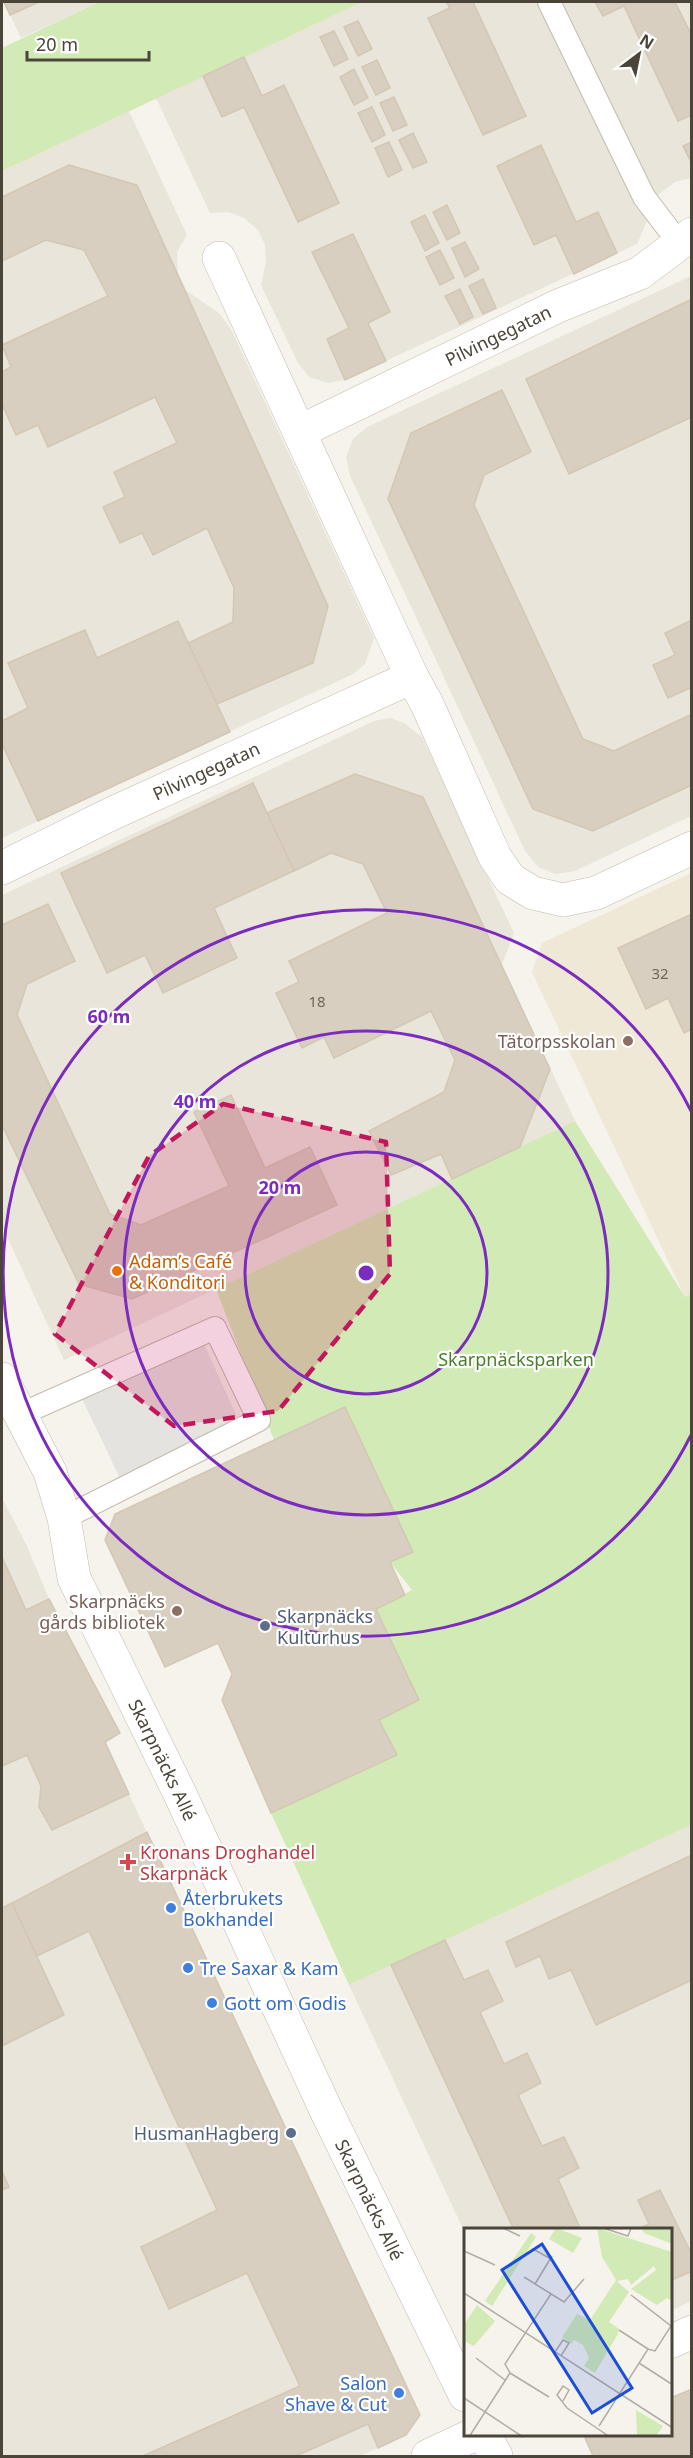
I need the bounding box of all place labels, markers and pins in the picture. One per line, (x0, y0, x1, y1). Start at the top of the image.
place label: Tätorpsskolan (498, 1029, 616, 1053)
marker: Tätorpsskolan (621, 1034, 635, 1048)
place label: Adam’s Café & Konditori (129, 1249, 232, 1294)
centre of rings (356, 1263, 376, 1283)
marker: Adam’s Café & Konditori (110, 1264, 124, 1278)
place label: Skarpnäcks gårds bibliotek (39, 1589, 165, 1634)
marker: Skarpnäcks gårds bibliotek (170, 1604, 184, 1618)
place label: Skarpnäcks Kulturhus (277, 1604, 373, 1649)
marker: Skarpnäcks Kulturhus (258, 1619, 272, 1633)
place label: Kronans Droghandel Skarpnäck (140, 1840, 315, 1885)
marker: Kronans Droghandel Skarpnäck (121, 1855, 135, 1869)
place label: Återbrukets Bokhandel (183, 1886, 283, 1931)
marker: Återbrukets Bokhandel (164, 1901, 178, 1915)
place label: Tre Saxar & Kam (200, 1956, 339, 1980)
marker: Tre Saxar & Kam (181, 1961, 195, 1975)
place label: Gott om Godis (224, 1991, 346, 2015)
marker: Gott om Godis (205, 1996, 219, 2010)
place label: HusmanHagberg (134, 2121, 279, 2145)
marker: HusmanHagberg (284, 2126, 298, 2140)
place label: Salon Shave & Cut (285, 2371, 387, 2416)
marker: Salon Shave & Cut (392, 2386, 406, 2400)

